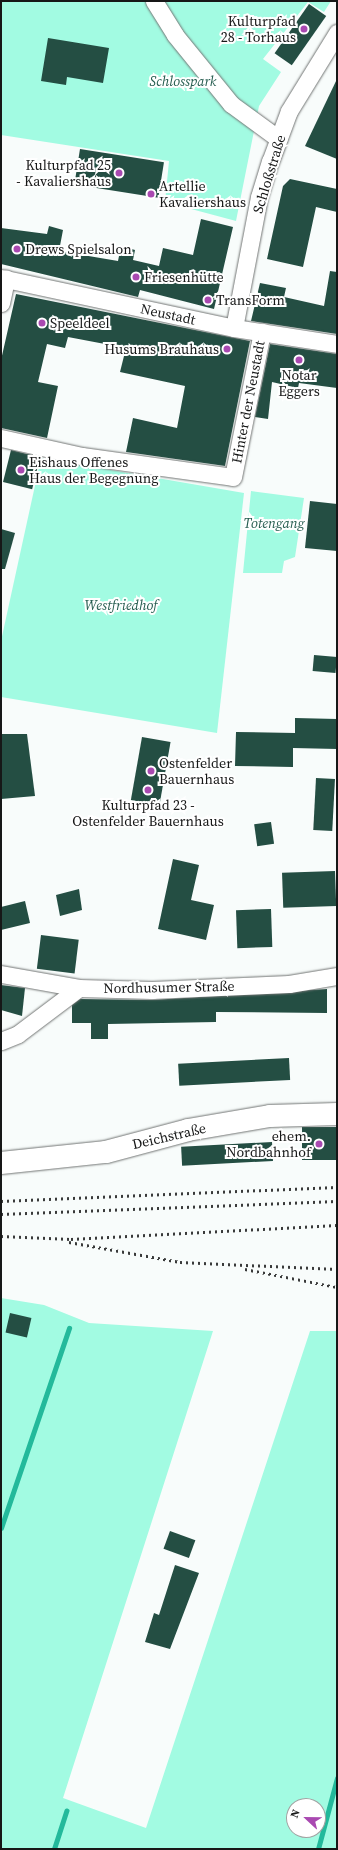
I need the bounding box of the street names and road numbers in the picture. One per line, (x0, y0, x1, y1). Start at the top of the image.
street label: Schloßstraße (249, 133, 289, 215)
street label: Neustadt (139, 300, 197, 328)
street label: Hinter der Neustadt (228, 339, 268, 465)
street label: Nordhusumer Straße (103, 977, 235, 997)
street label: Deichstraße (130, 1119, 208, 1153)

